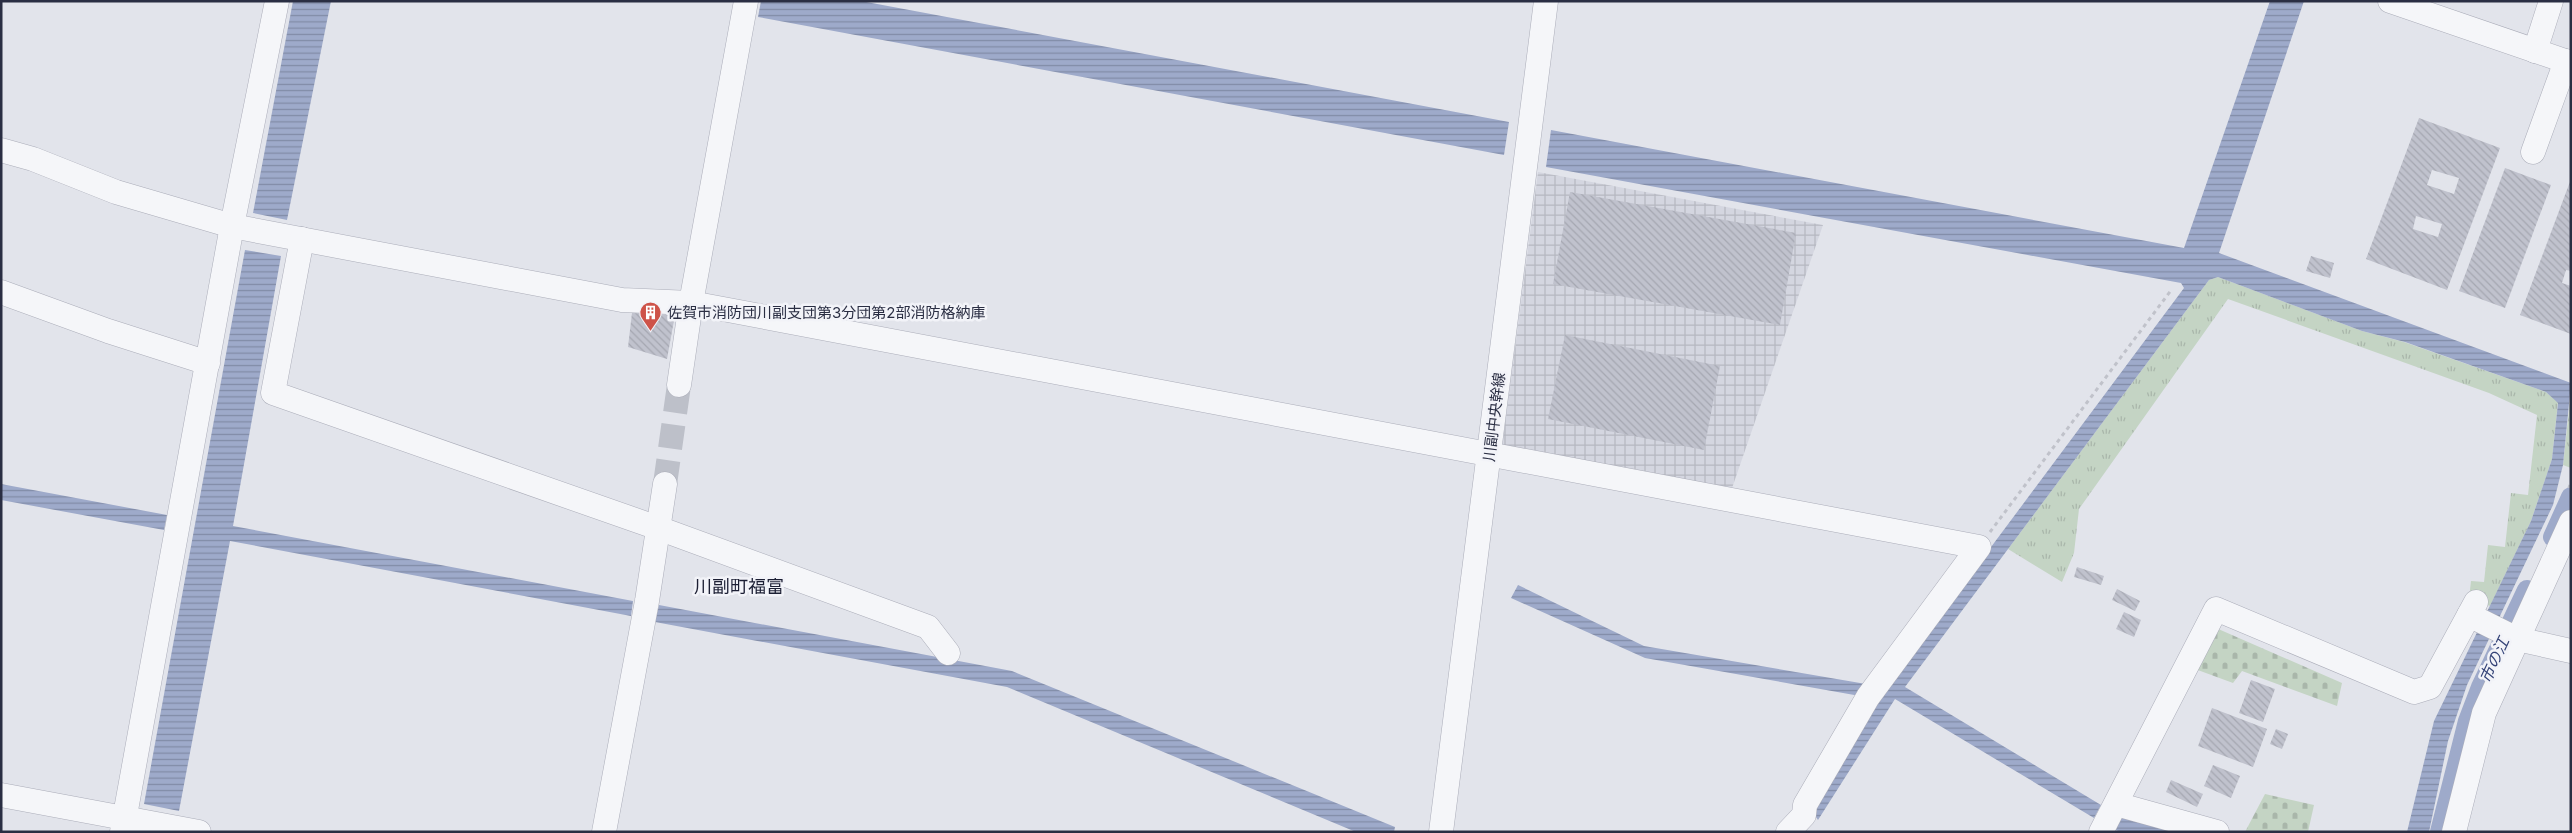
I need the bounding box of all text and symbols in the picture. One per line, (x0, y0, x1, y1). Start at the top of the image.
building icon: 佐賀市消防団川副支団第3分団第2部消防格納庫 (639, 300, 663, 331)
place label: 佐賀市消防団川副支団第3分団第2部消防格納庫 (667, 303, 985, 322)
street label: 川副中央幹線 (1479, 371, 1509, 463)
district label: 川副町福富 (694, 576, 784, 597)
water label: 市の江 (2475, 632, 2514, 686)

